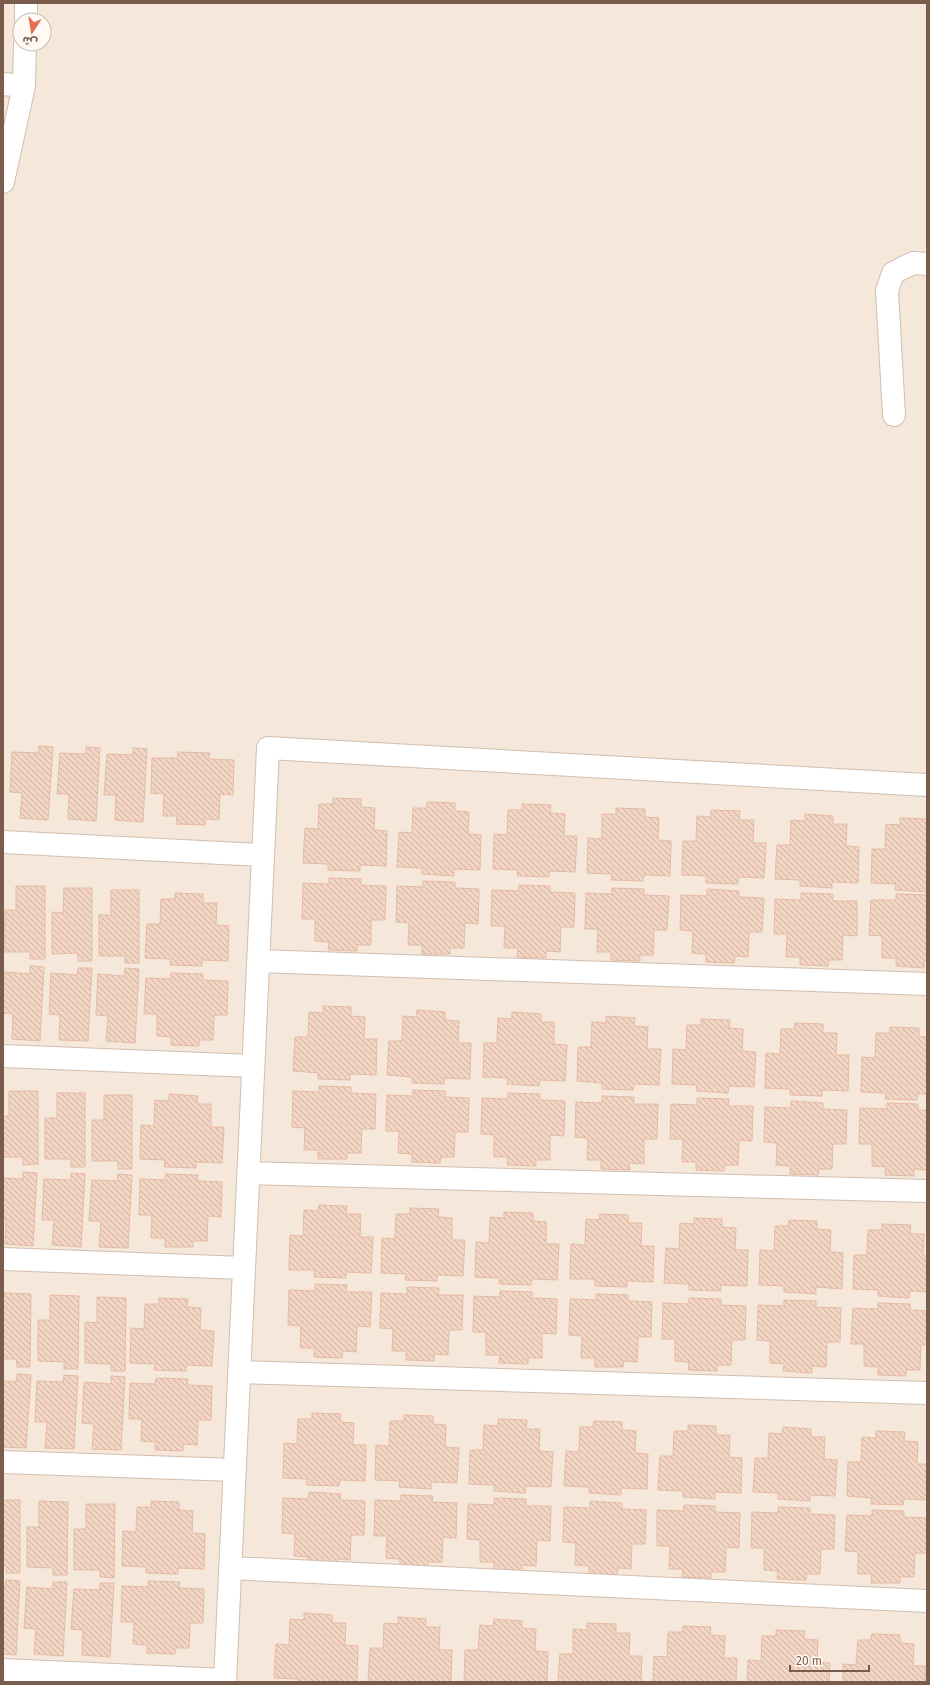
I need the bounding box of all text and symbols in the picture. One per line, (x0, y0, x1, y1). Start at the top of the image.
north arrow (12, 12, 52, 52)
text: ش (21, 33, 39, 49)
scale bar (790, 1647, 869, 1673)
text: 20 m (796, 1654, 822, 1668)

